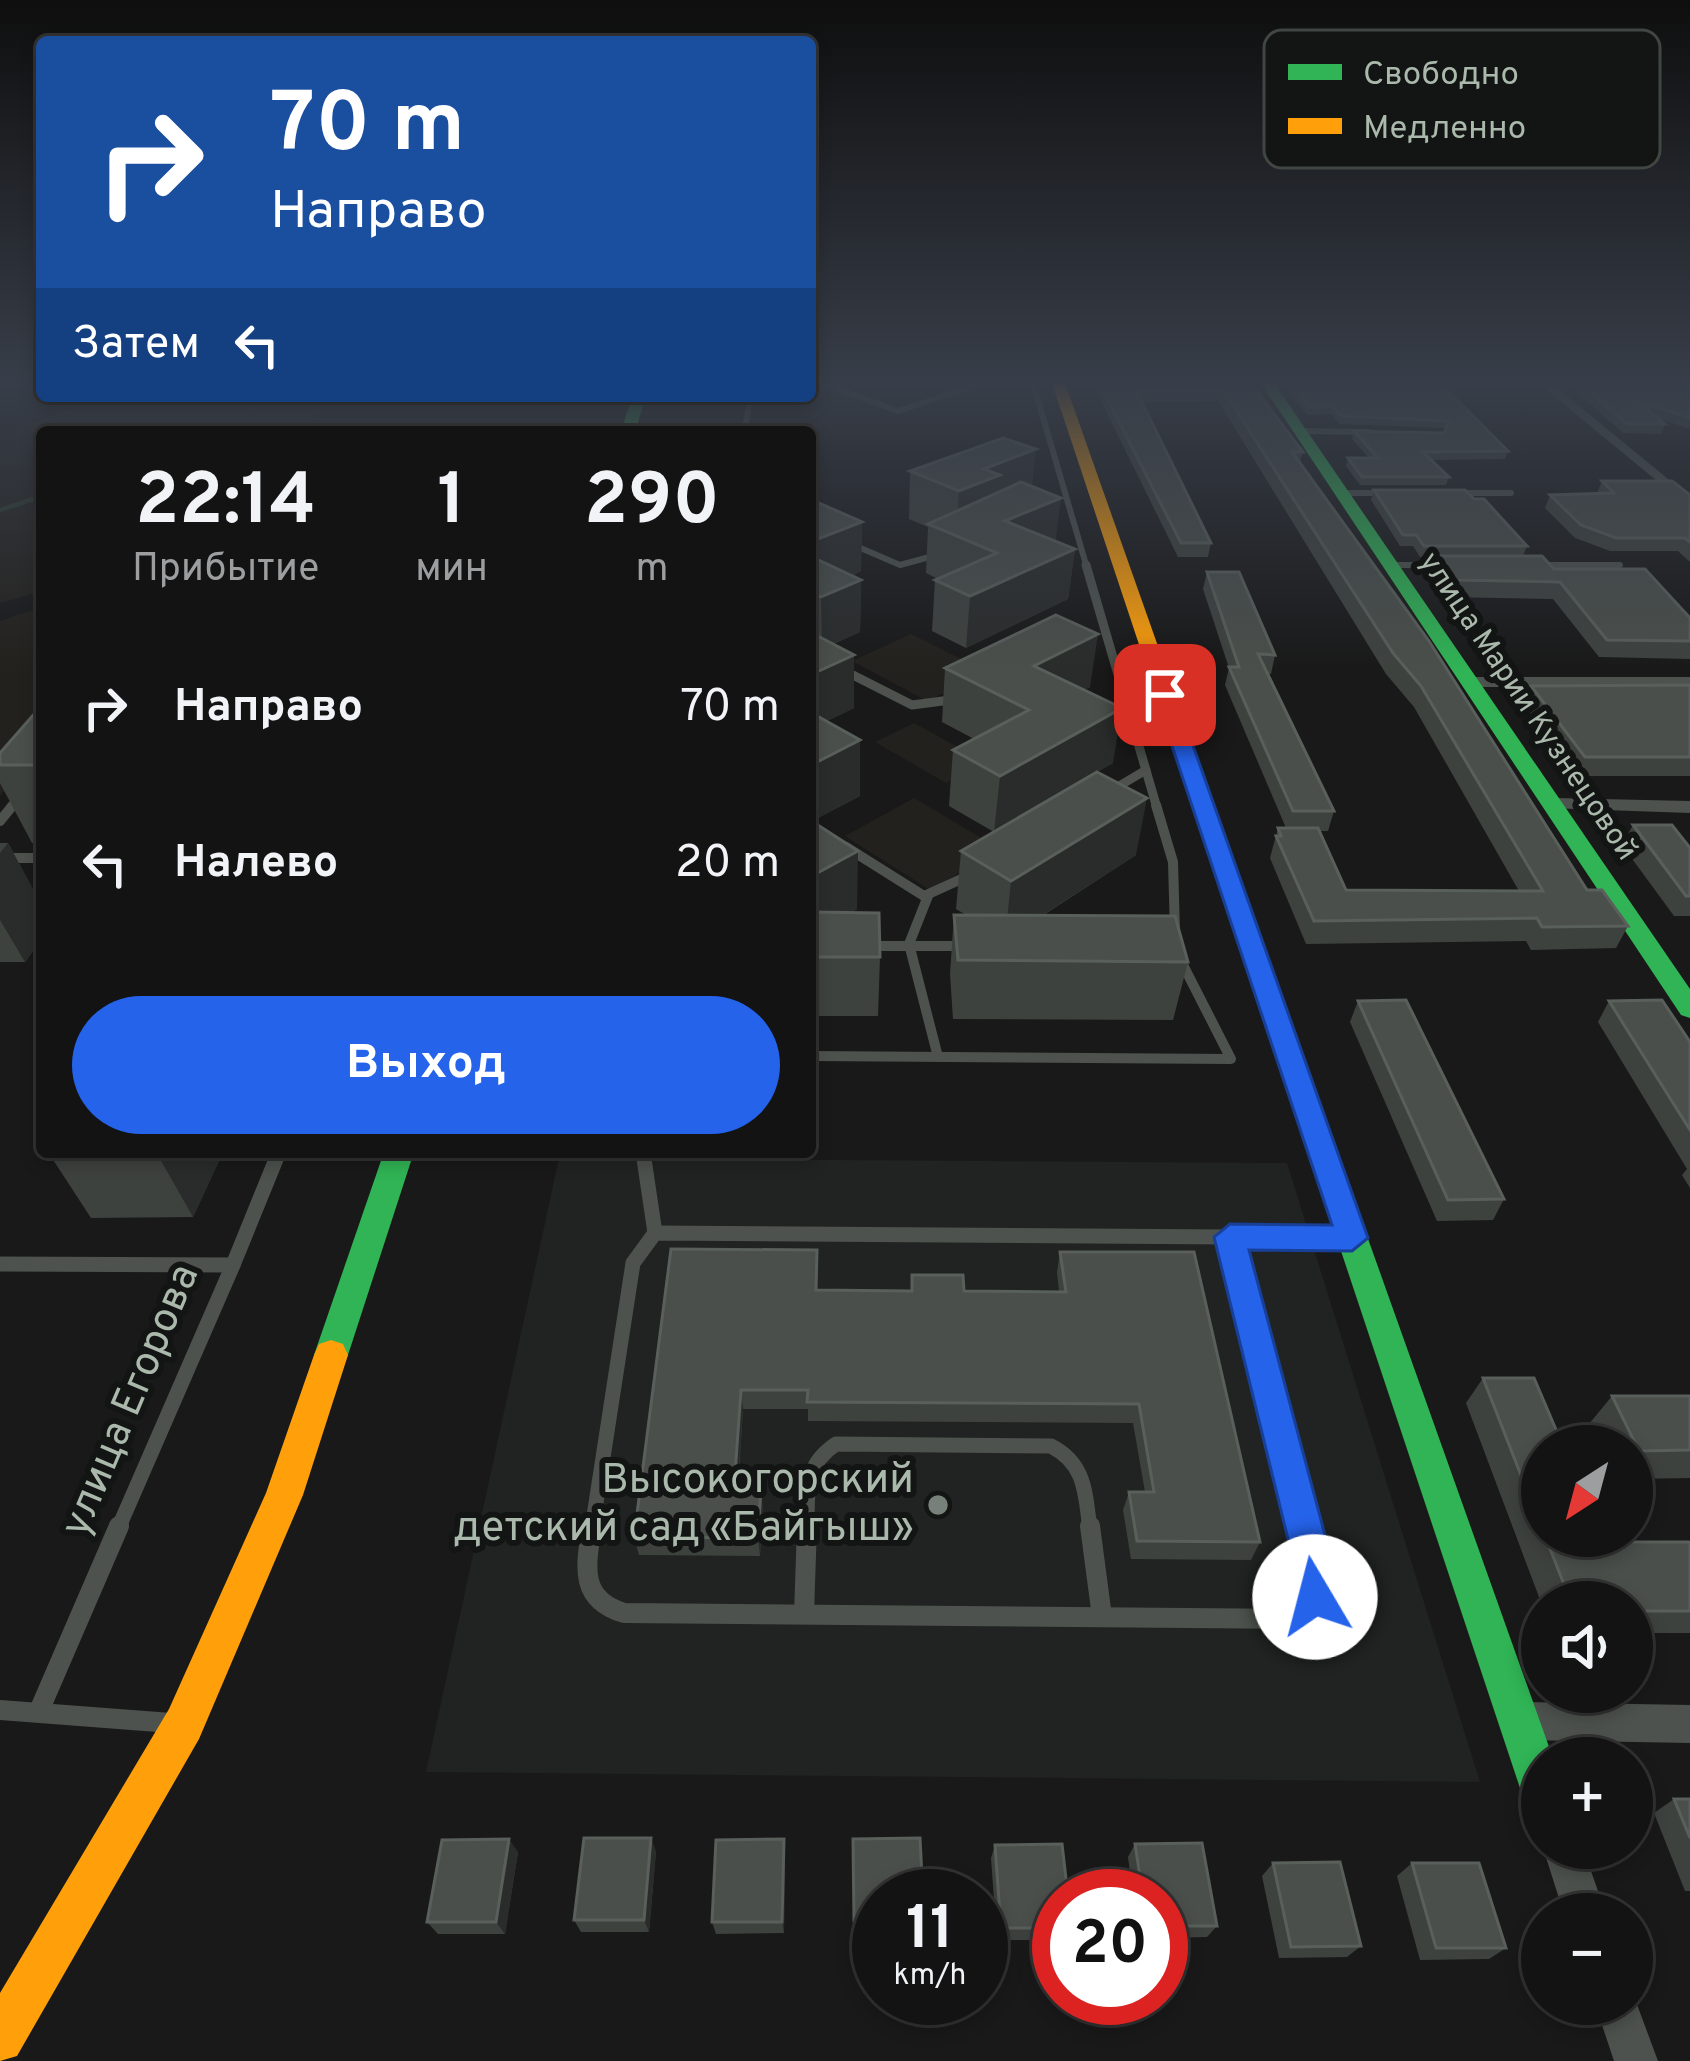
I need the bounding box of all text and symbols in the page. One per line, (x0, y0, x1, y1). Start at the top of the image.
legend (1264, 30, 1660, 168)
text: Свободно (1363, 55, 1519, 97)
text: 70 m (270, 75, 465, 181)
icon: right (72, 84, 228, 240)
text: Медленно (1363, 109, 1526, 151)
text: Направо (270, 179, 487, 248)
icon: left (224, 312, 290, 378)
text: Затем (72, 317, 200, 374)
text: 22:14 (135, 458, 316, 550)
text: 1 (437, 458, 466, 550)
text: 290 (584, 458, 720, 550)
text: Прибытие (132, 546, 319, 595)
text: мин (415, 546, 488, 595)
text: m (635, 546, 669, 595)
street label: улица Марии Кузнецовой (1410, 546, 1644, 868)
pin (1114, 644, 1216, 746)
icon: arrive (1132, 662, 1198, 728)
icon: right (72, 675, 138, 741)
text: Направо (174, 680, 363, 737)
text: 70 m (680, 680, 780, 737)
icon: left (72, 831, 138, 897)
text: Налево (174, 836, 338, 893)
text: 20 m (675, 836, 780, 893)
button: Выход (72, 996, 780, 1134)
street label: улица Егорова (51, 1257, 213, 1545)
north arrow (1521, 1425, 1653, 1557)
map controls (1521, 1425, 1653, 2025)
place label: Высокогорский детский сад «Байгыш» (454, 1455, 914, 1556)
marker: Высокогорский детский сад «Байгыш» (925, 1492, 951, 1518)
position arrow (1252, 1534, 1378, 1660)
button: sound (1521, 1581, 1653, 1713)
button: + (1521, 1737, 1653, 1869)
speed limit sign: 20 (1032, 1869, 1188, 2025)
button: − (1521, 1893, 1653, 2025)
text: 11 (906, 1894, 954, 1970)
text: km/h (894, 1958, 966, 1995)

